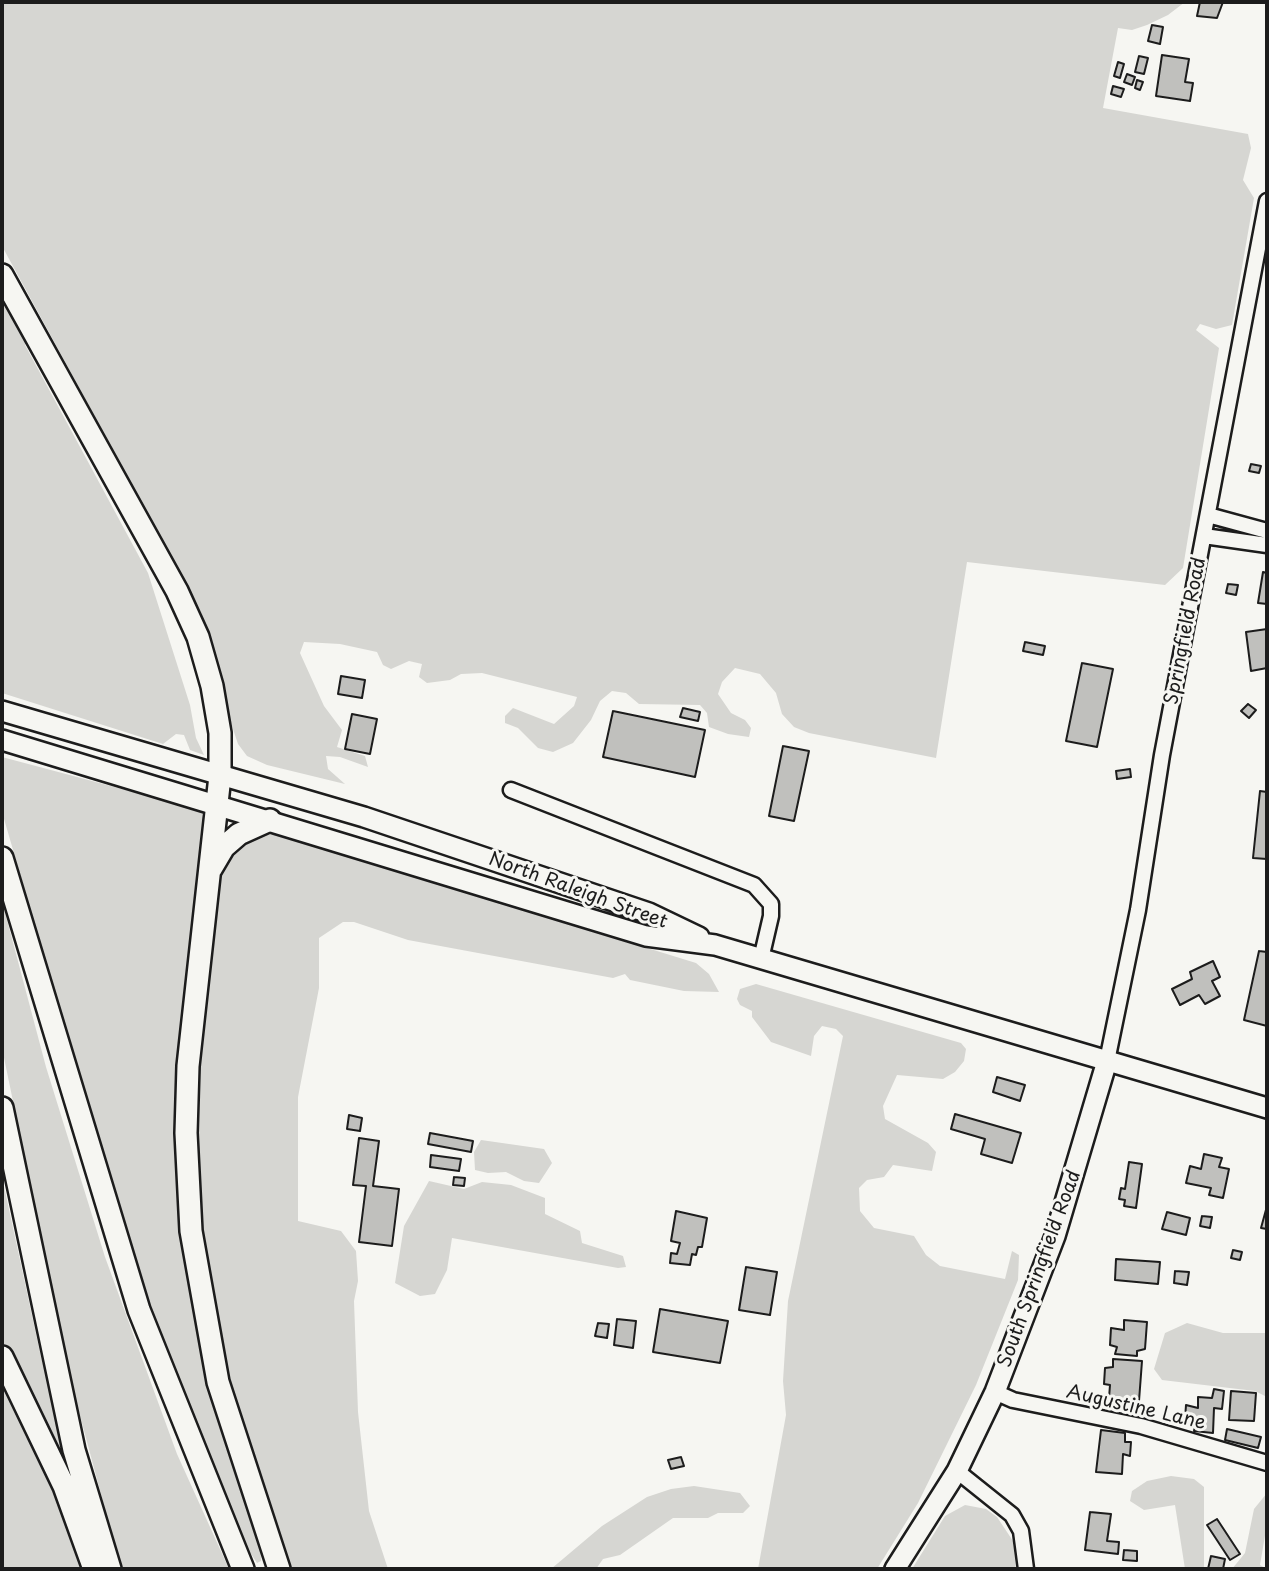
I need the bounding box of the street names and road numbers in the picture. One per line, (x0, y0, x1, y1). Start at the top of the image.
street label: Springfield Road (1161, 555, 1211, 707)
street label: North Raleigh Street (485, 848, 671, 934)
street label: South Springfield Road (994, 1167, 1086, 1371)
street label: Augustine Lane (1064, 1381, 1208, 1435)

